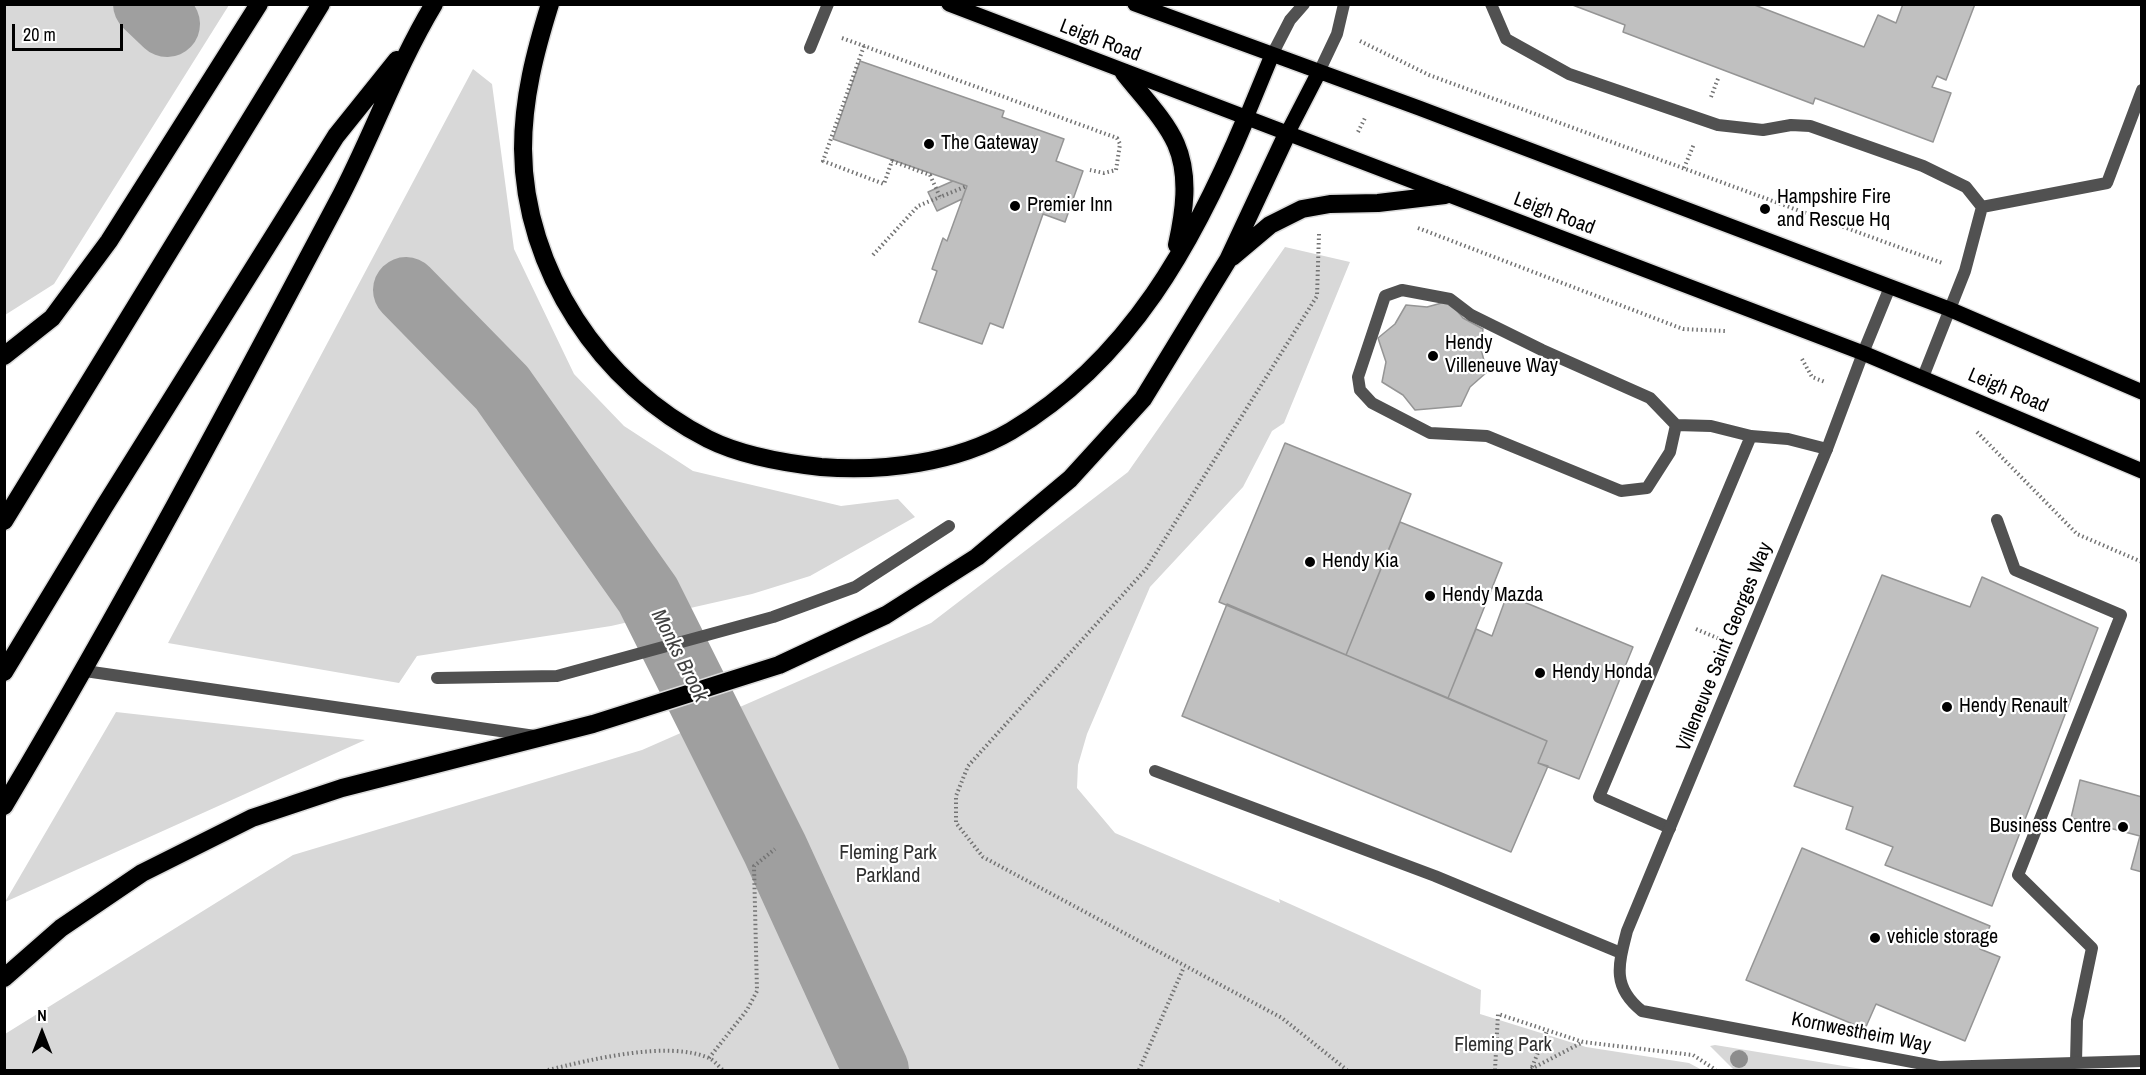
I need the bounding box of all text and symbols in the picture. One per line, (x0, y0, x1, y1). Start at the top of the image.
scale bar (15, 12, 126, 50)
street label: Leigh Road (1056, 15, 1144, 67)
text: 20 m (23, 22, 56, 47)
place label: The Gateway (941, 132, 1039, 156)
marker: The Gateway (922, 137, 936, 151)
place label: Hampshire Fire and Rescue Hq (1777, 186, 1891, 233)
street label: Leigh Road (1510, 188, 1598, 240)
place label: Premier Inn (1027, 194, 1113, 218)
marker: Premier Inn (1008, 199, 1022, 213)
marker: Hampshire Fire and Rescue Hq (1758, 202, 1772, 216)
place label: Hendy Villeneuve Way (1445, 332, 1558, 379)
marker: Hendy Villeneuve Way (1426, 349, 1440, 363)
street label: Leigh Road (1964, 363, 2052, 419)
street label: Villeneuve Saint Georges Way (1672, 539, 1778, 755)
place label: Hendy Kia (1322, 550, 1399, 574)
marker: Hendy Kia (1303, 555, 1317, 569)
place label: Hendy Mazda (1442, 584, 1543, 608)
marker: Hendy Mazda (1423, 589, 1437, 603)
water label: Monks Brook (645, 606, 713, 706)
place label: Hendy Honda (1552, 661, 1652, 685)
marker: Hendy Honda (1533, 666, 1547, 680)
place label: Hendy Renault (1959, 695, 2067, 719)
marker: Hendy Renault (1940, 700, 1954, 714)
place label: Business Centre (1990, 815, 2111, 839)
marker: Business Centre (2116, 820, 2130, 834)
park label: Fleming Park Parkland (839, 842, 937, 889)
place label: vehicle storage (1887, 926, 1998, 950)
marker: vehicle storage (1868, 931, 1882, 945)
north arrow (12, 1003, 72, 1063)
text: N (37, 1004, 47, 1026)
street label: Kornwestheim Way (1789, 1008, 1933, 1058)
park label: Fleming Park (1454, 1034, 1552, 1058)

